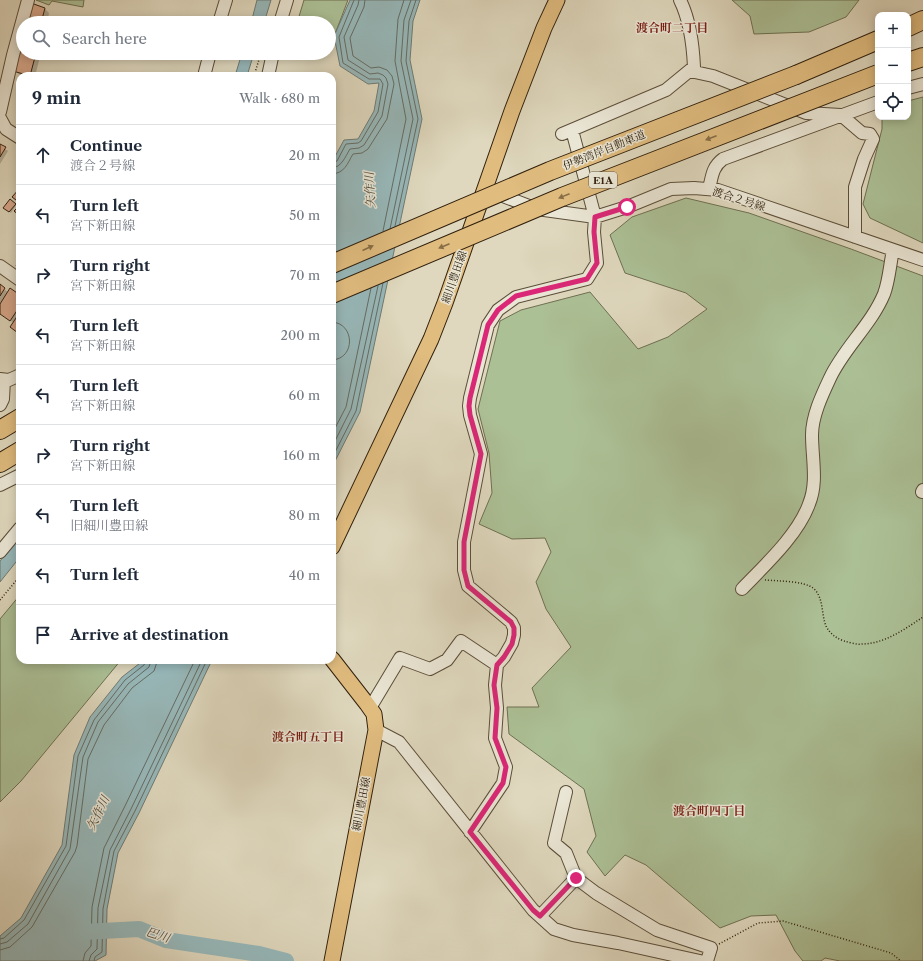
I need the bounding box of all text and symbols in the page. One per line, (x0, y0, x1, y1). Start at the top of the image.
map controls (875, 12, 911, 120)
button: + (875, 12, 911, 48)
search box (16, 16, 336, 60)
district label: 渡合町二丁目 (636, 20, 708, 35)
icon: search (30, 27, 52, 49)
text: Search here (62, 29, 147, 48)
button: − (875, 48, 911, 84)
button: locate (875, 84, 911, 120)
text: 9 min (32, 88, 81, 108)
text: Walk · 680 m (239, 90, 320, 106)
street label: 伊勢湾岸自動車道 (561, 127, 647, 173)
one-way arrow (705, 135, 716, 141)
text: Continue (70, 136, 142, 155)
icon: ahead (32, 144, 54, 166)
text: 20 m (289, 147, 320, 163)
text: 渡合２号線 (70, 157, 135, 173)
water label: 矢作川 (361, 170, 378, 208)
road number: E1A (589, 172, 617, 188)
street label: 渡合２号線 (711, 184, 767, 214)
one-way arrow (558, 193, 570, 199)
text: Turn left (70, 196, 139, 215)
route start (618, 198, 636, 216)
icon: left (32, 204, 54, 226)
text: 50 m (289, 207, 320, 223)
text: 宮下新田線 (70, 217, 135, 233)
one-way arrow (438, 243, 450, 249)
one-way arrow (362, 245, 373, 251)
street label: 細川豊田線 (438, 249, 470, 305)
text: Turn right (70, 256, 150, 275)
icon: right (32, 264, 54, 286)
text: 70 m (290, 267, 320, 283)
text: 宮下新田線 (70, 277, 135, 293)
text: Turn left (70, 316, 139, 335)
icon: left (32, 324, 54, 346)
text: 200 m (280, 327, 320, 343)
text: 宮下新田線 (70, 337, 135, 353)
text: Turn left (70, 376, 139, 395)
icon: left (32, 384, 54, 406)
text: 60 m (289, 387, 320, 403)
text: 宮下新田線 (70, 397, 135, 413)
text: Turn right (70, 436, 150, 455)
icon: right (32, 444, 54, 466)
text: 160 m (283, 447, 320, 463)
text: 宮下新田線 (70, 457, 135, 473)
text: Turn left (70, 496, 139, 515)
icon: left (32, 504, 54, 526)
text: 80 m (288, 507, 320, 523)
text: 旧細川豊田線 (70, 517, 148, 533)
icon: left (32, 564, 54, 586)
text: Turn left (70, 565, 139, 584)
text: 40 m (289, 567, 320, 583)
icon: arrive (32, 624, 54, 646)
text: Arrive at destination (70, 625, 229, 644)
district label: 渡合町五丁目 (272, 729, 344, 744)
street label: 細川豊田線 (349, 776, 373, 832)
water label: 矢作川 (83, 792, 113, 832)
district label: 渡合町四丁目 (673, 803, 745, 818)
route end (567, 869, 585, 887)
water label: 巴川 (144, 924, 174, 946)

